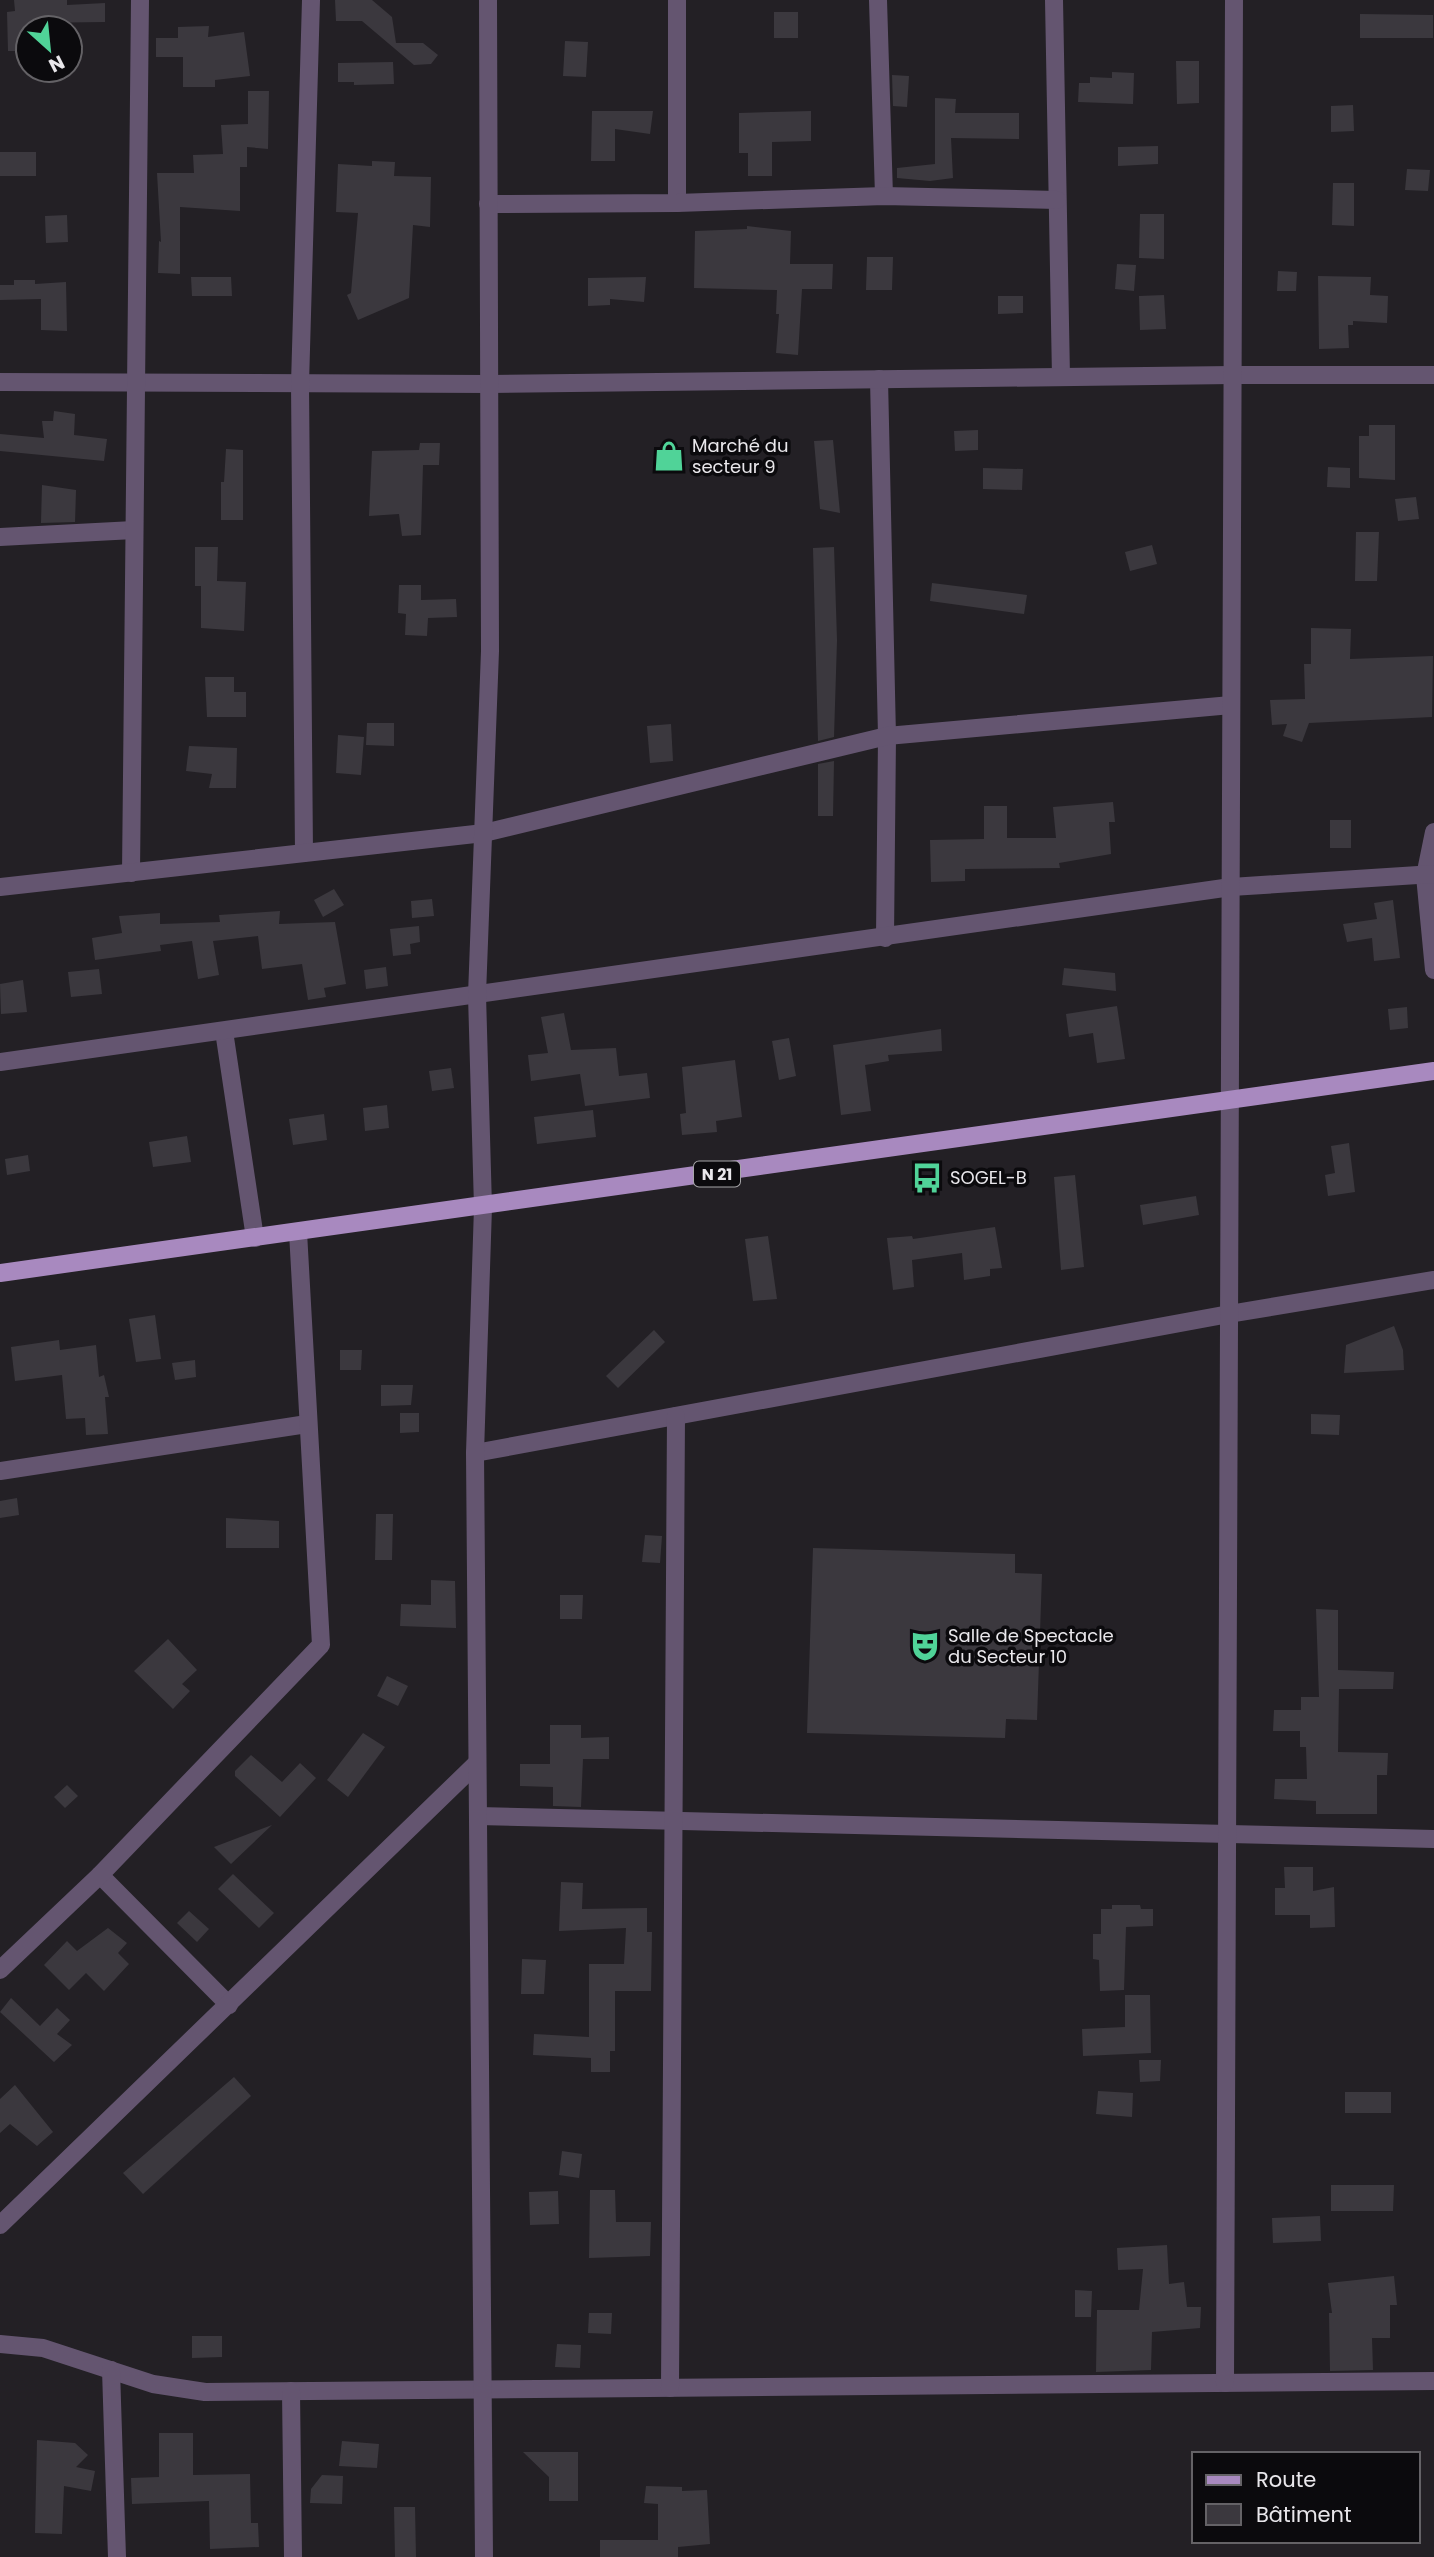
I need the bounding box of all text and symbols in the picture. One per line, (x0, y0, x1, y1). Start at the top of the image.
north arrow (14, 14, 84, 84)
text: N (44, 48, 69, 79)
place label: Marché du secteur 9 (692, 433, 788, 479)
shop icon: Marché du secteur 9 (652, 439, 686, 473)
bus stop icon: SOGEL-B (910, 1161, 944, 1195)
road number: N 21 (694, 1162, 740, 1186)
place label: SOGEL-B (950, 1165, 1027, 1190)
place label: Salle de Spectacle du Secteur 10 (948, 1623, 1114, 1669)
theatre icon: Salle de Spectacle du Secteur 10 (908, 1629, 942, 1663)
legend (1192, 2452, 1420, 2543)
text: Route (1256, 2465, 1316, 2494)
text: Bâtiment (1256, 2500, 1352, 2529)

